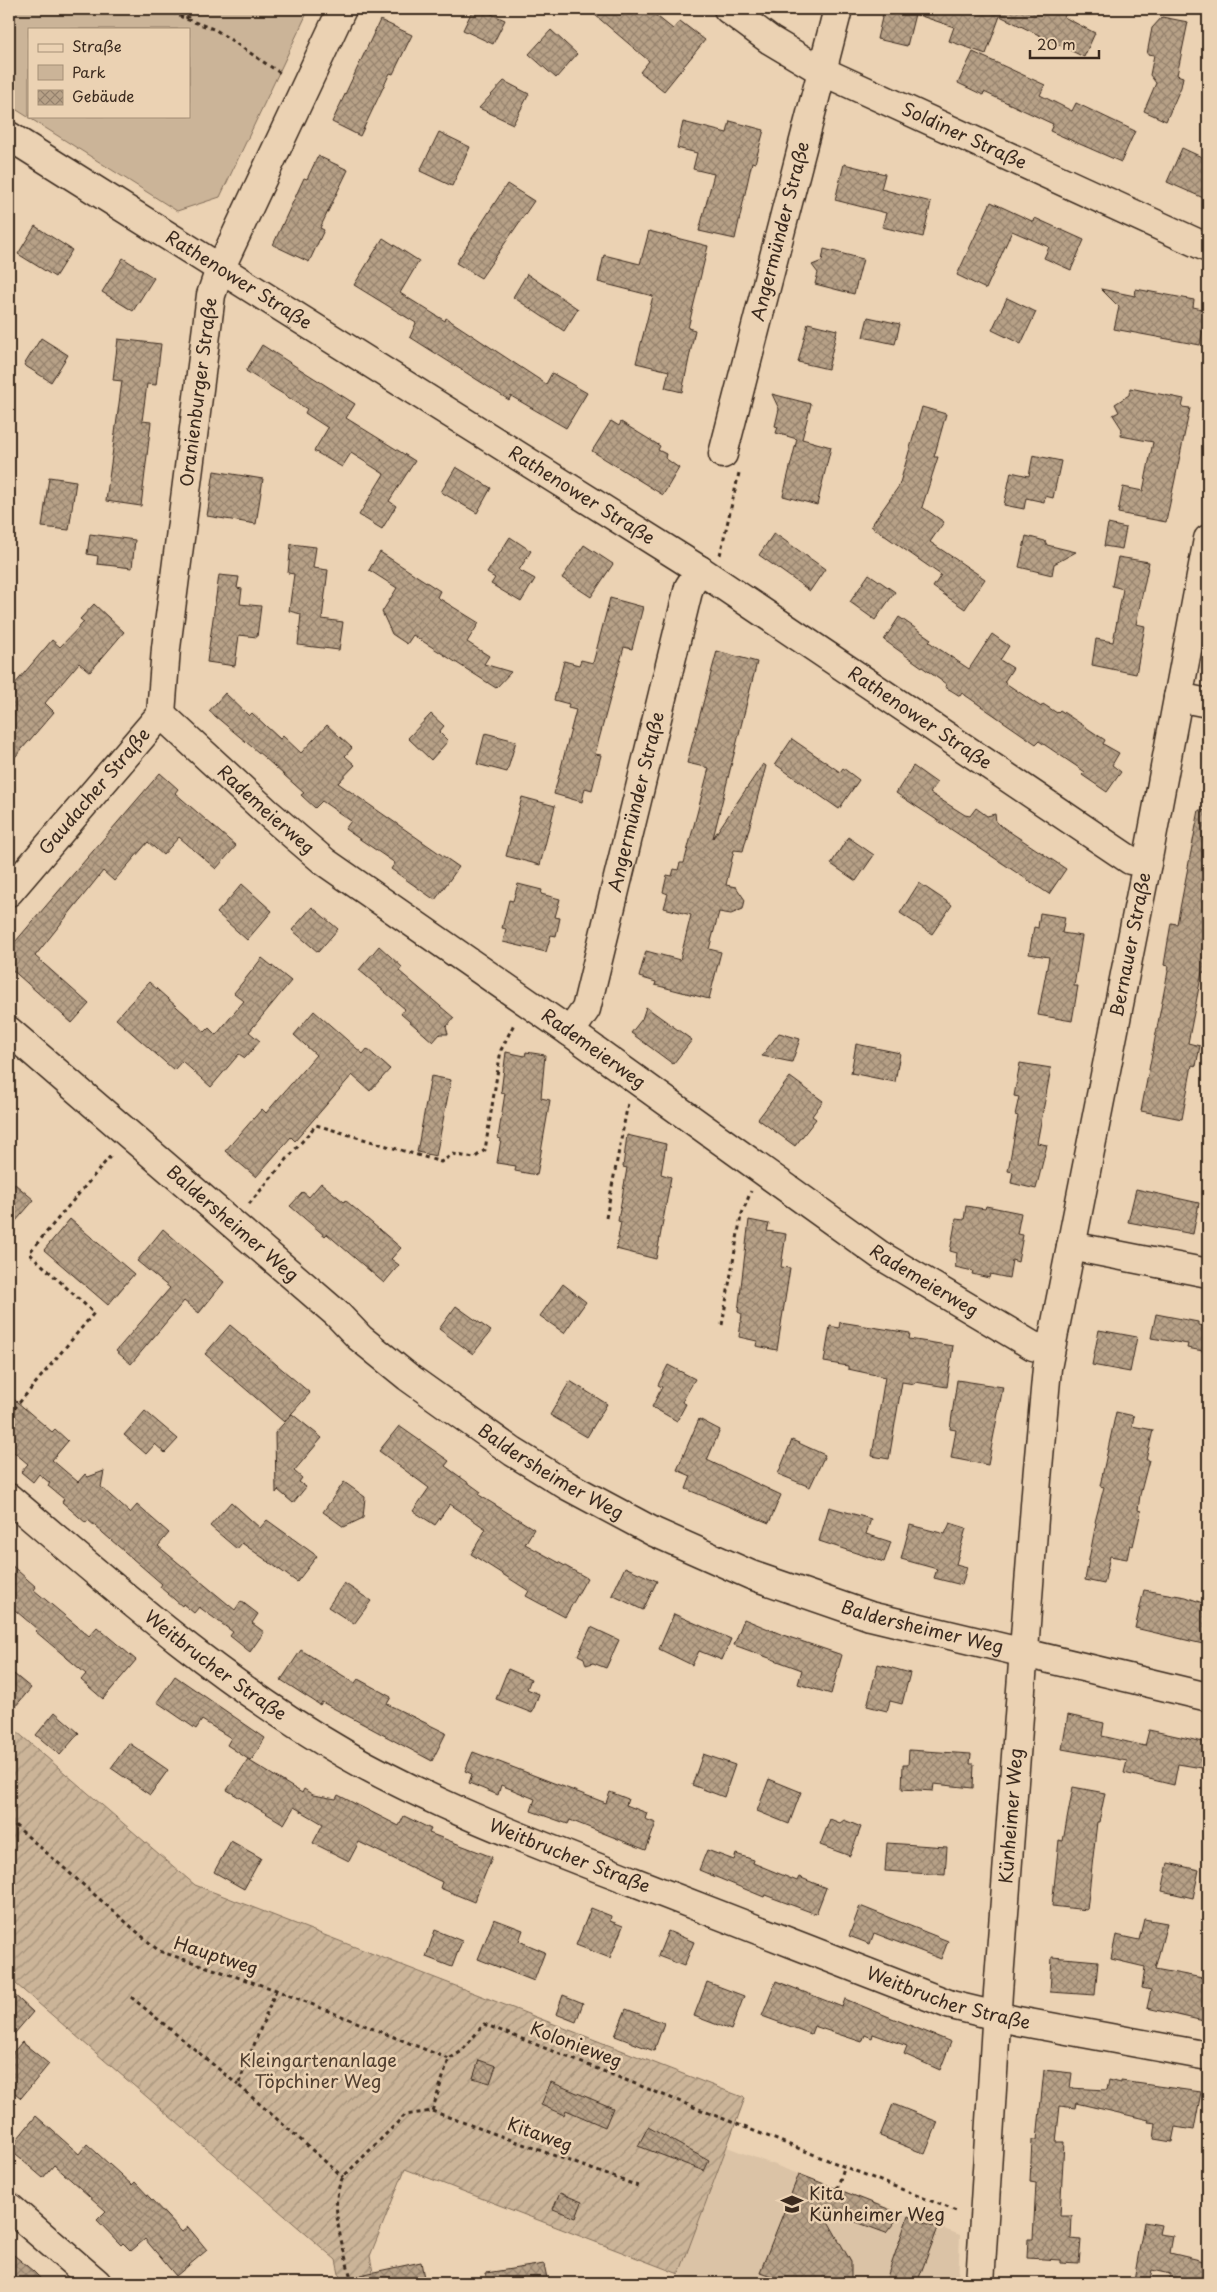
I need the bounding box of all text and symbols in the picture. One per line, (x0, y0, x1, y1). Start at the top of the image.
legend (28, 28, 190, 118)
scale bar (1030, 28, 1098, 60)
text: 20 m (1037, 32, 1076, 55)
text: Straße (72, 34, 122, 57)
text: Park (72, 60, 106, 83)
text: Gebäude (72, 84, 134, 107)
street label: Soldiner Straße (898, 94, 1032, 175)
street label: Angermünder Straße (743, 138, 815, 324)
street label: Rathenower Straße (161, 223, 318, 335)
street label: Oranienburger Straße (172, 296, 223, 488)
street label: Rathenower Straße (504, 438, 661, 550)
street label: Rathenower Straße (843, 659, 998, 775)
street label: Angermünder Straße (600, 709, 670, 895)
street label: Gaudacher Straße (31, 721, 156, 860)
street label: Rademeierweg (212, 758, 322, 860)
street label: Bernauer Straße (1102, 870, 1157, 1019)
street label: Rademeierweg (536, 1001, 652, 1095)
street label: Baldersheimer Weg (161, 1158, 305, 1287)
street label: Rademeierweg (864, 1237, 984, 1323)
street label: Baldersheimer Weg (473, 1416, 629, 1526)
street label: Baldersheimer Weg (838, 1592, 1007, 1660)
street label: Weitbrucher Straße (139, 1603, 293, 1726)
street label: Künheimer Weg (991, 1747, 1028, 1885)
street label: Weitbrucher Straße (485, 1811, 655, 1899)
street label: Hauptweg (171, 1928, 262, 1981)
street label: Weitbrucher Straße (863, 1958, 1033, 2035)
street label: Kolonieweg (527, 2014, 626, 2074)
park label: Kleingartenanlage Töpchiner Weg (239, 2046, 397, 2094)
street label: Kitaweg (504, 2109, 577, 2158)
place label: Kita Künheimer Weg (809, 2179, 945, 2227)
school or university icon: Kita Künheimer Weg (779, 2191, 805, 2217)

